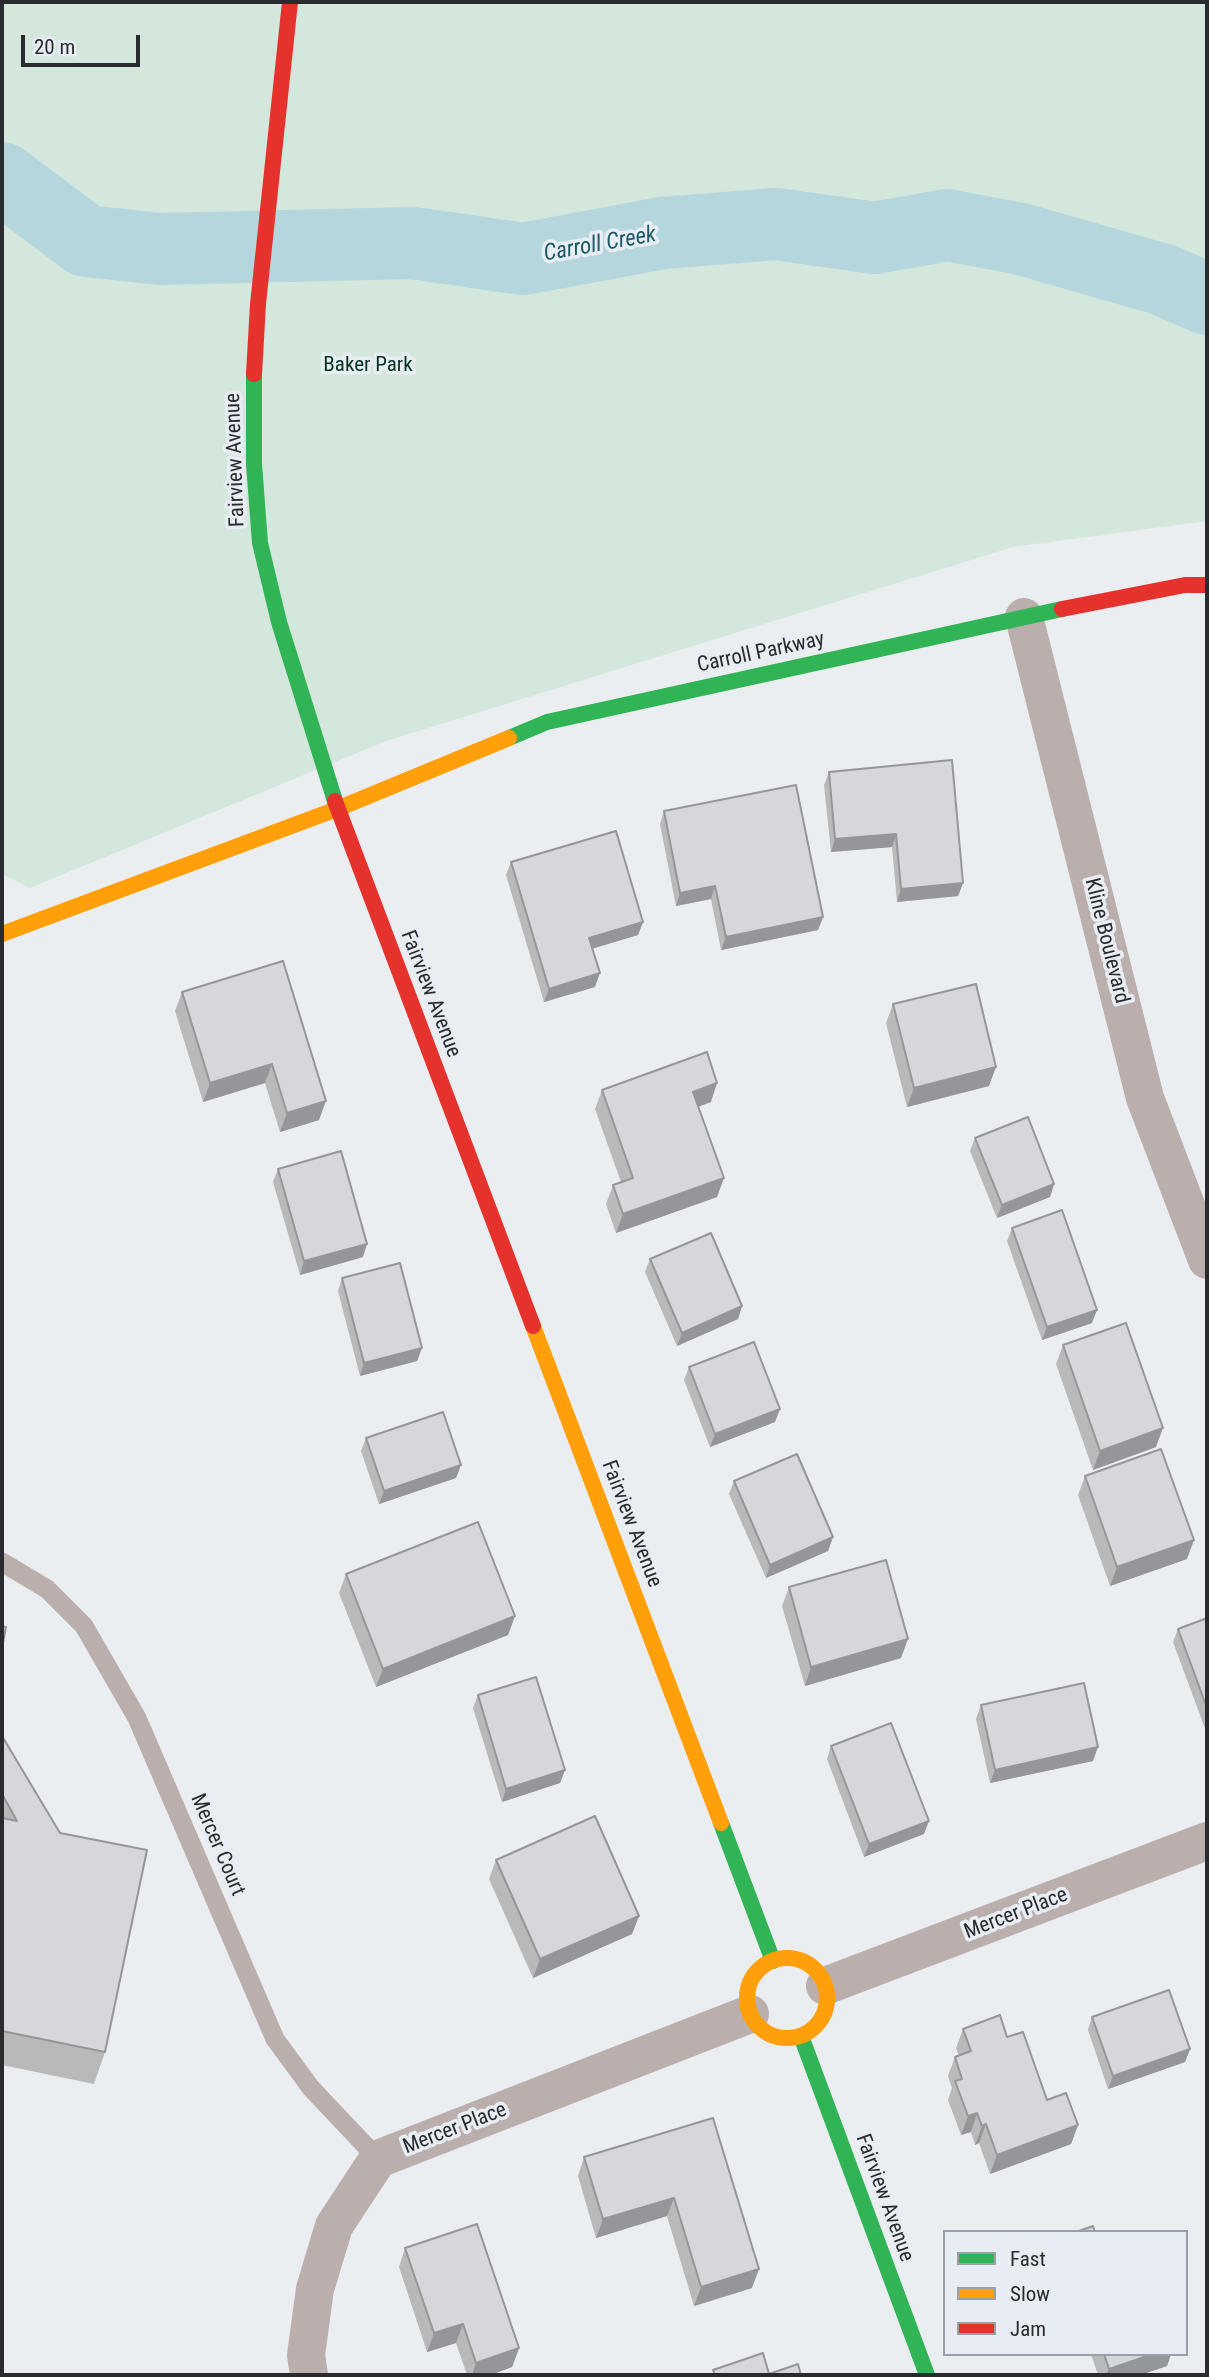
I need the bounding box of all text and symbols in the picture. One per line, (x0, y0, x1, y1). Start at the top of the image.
scale bar (24, 21, 144, 65)
text: 20 m (34, 35, 75, 59)
water label: Carroll Creek (542, 222, 658, 268)
park label: Baker Park (323, 353, 413, 379)
street label: Fairview Avenue (221, 393, 251, 527)
street label: Carroll Parkway (695, 627, 827, 679)
street label: Kline Boulevard (1078, 876, 1134, 1006)
street label: Fairview Avenue (394, 927, 466, 1061)
street label: Fairview Avenue (595, 1457, 667, 1591)
street label: Mercer Court (184, 1790, 250, 1900)
street label: Mercer Place (961, 1883, 1071, 1945)
street label: Mercer Place (400, 2098, 510, 2160)
street label: Fairview Avenue (849, 2131, 919, 2265)
legend (943, 2230, 1188, 2356)
text: Fast (1010, 2247, 1046, 2271)
text: Slow (1010, 2282, 1050, 2306)
text: Jam (1010, 2317, 1046, 2341)

